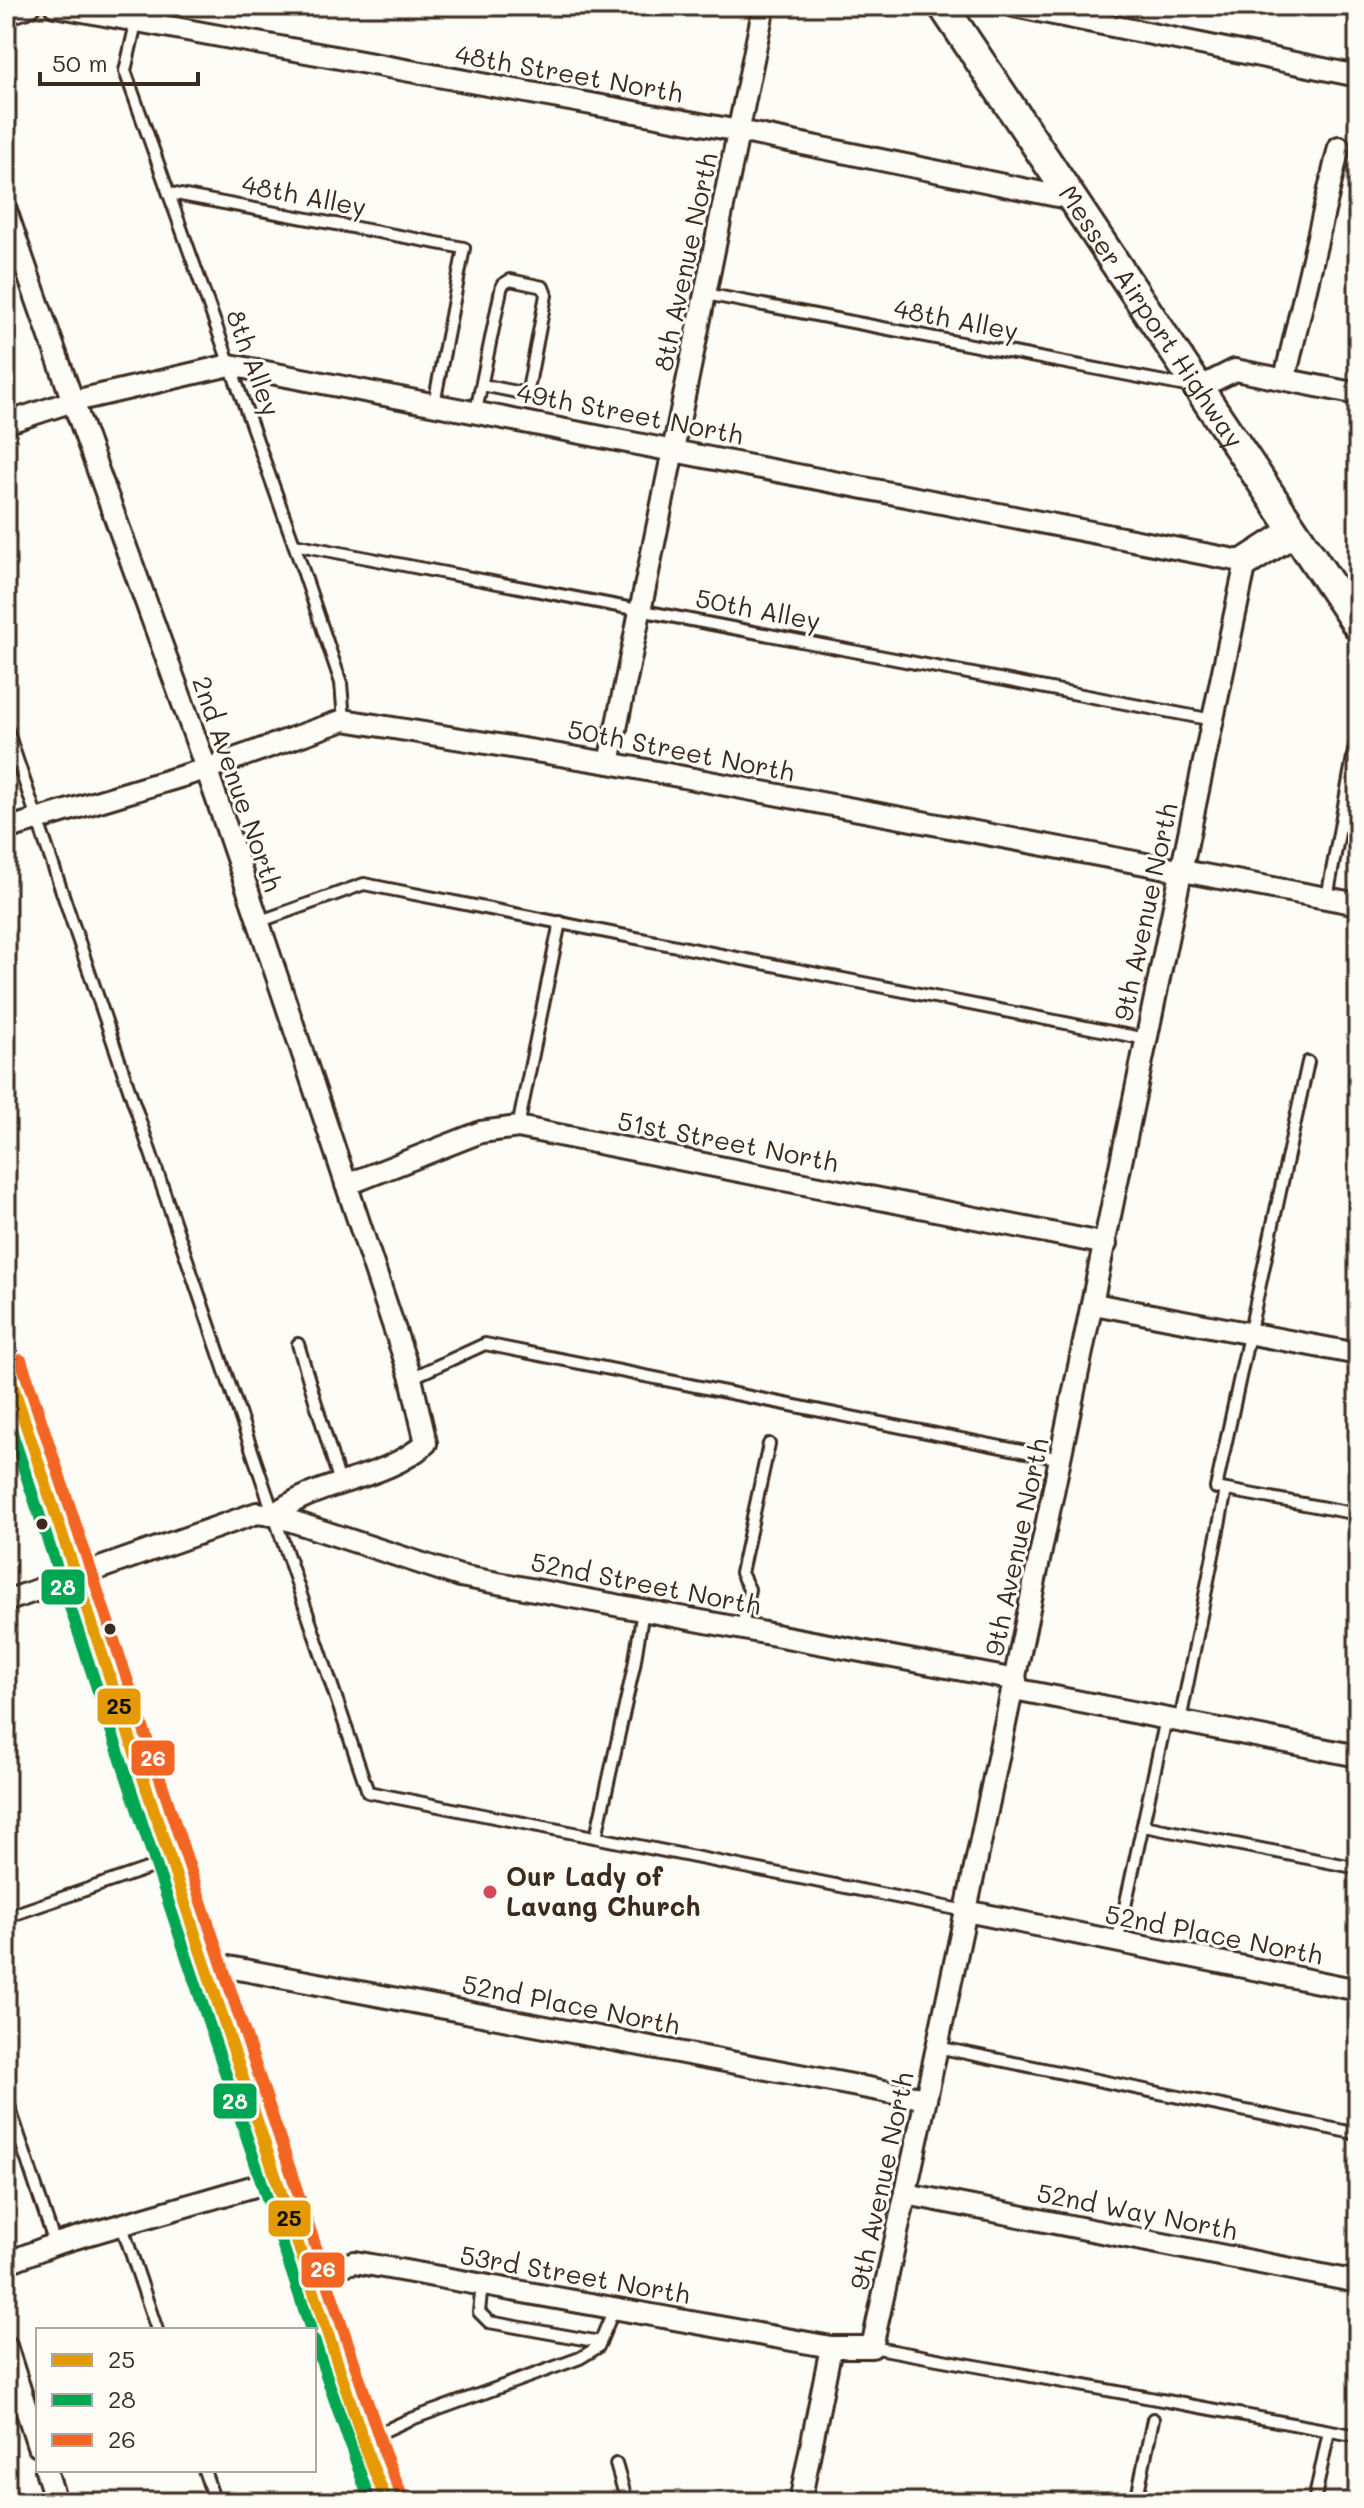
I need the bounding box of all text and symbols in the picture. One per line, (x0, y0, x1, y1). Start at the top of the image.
scale bar (40, 36, 198, 86)
street label: 48th Street North (453, 36, 686, 110)
text: 50 m (52, 47, 108, 78)
street label: 8th Avenue North (645, 150, 725, 374)
street label: 48th Alley (239, 166, 369, 224)
street label: Messer Airport Highway (1052, 178, 1252, 454)
street label: 48th Alley (891, 290, 1021, 348)
street label: 8th Alley (219, 305, 289, 421)
street label: 49th Street North (514, 374, 746, 452)
street label: 50th Alley (693, 580, 823, 638)
street label: 2nd Avenue North (185, 671, 291, 896)
street label: 50th Street North (565, 711, 798, 789)
street label: 9th Avenue North (1105, 800, 1185, 1024)
street label: 51st Street North (615, 1103, 841, 1179)
street label: 9th Avenue North (976, 1435, 1056, 1659)
unlabelled marker (34, 1516, 50, 1532)
street label: 52nd Street North (528, 1544, 764, 1622)
line badge: 28 (40, 1568, 86, 1606)
text: 28 (50, 1572, 76, 1601)
unlabelled marker (102, 1621, 118, 1637)
line badge: 25 (96, 1687, 142, 1726)
text: 25 (106, 1691, 132, 1720)
line badge: 26 (130, 1739, 176, 1777)
text: 26 (140, 1743, 166, 1772)
place label: Our Lady of Lavang Church (506, 1859, 700, 1923)
marker: Our Lady of Lavang Church (481, 1883, 499, 1901)
street label: 52nd Place North (1103, 1896, 1326, 1972)
street label: 52nd Place North (460, 1966, 683, 2042)
street label: 9th Avenue North (841, 2069, 921, 2293)
line badge: 28 (212, 2082, 258, 2120)
text: 28 (222, 2086, 248, 2115)
street label: 52nd Way North (1034, 2175, 1240, 2247)
line badge: 25 (267, 2199, 312, 2238)
text: 25 (276, 2203, 302, 2232)
street label: 53rd Street North (457, 2237, 693, 2311)
line badge: 26 (300, 2251, 346, 2289)
text: 26 (310, 2254, 336, 2283)
legend (36, 2328, 316, 2472)
text: 25 (108, 2343, 135, 2374)
text: 28 (108, 2383, 136, 2414)
text: 26 (108, 2423, 136, 2454)

